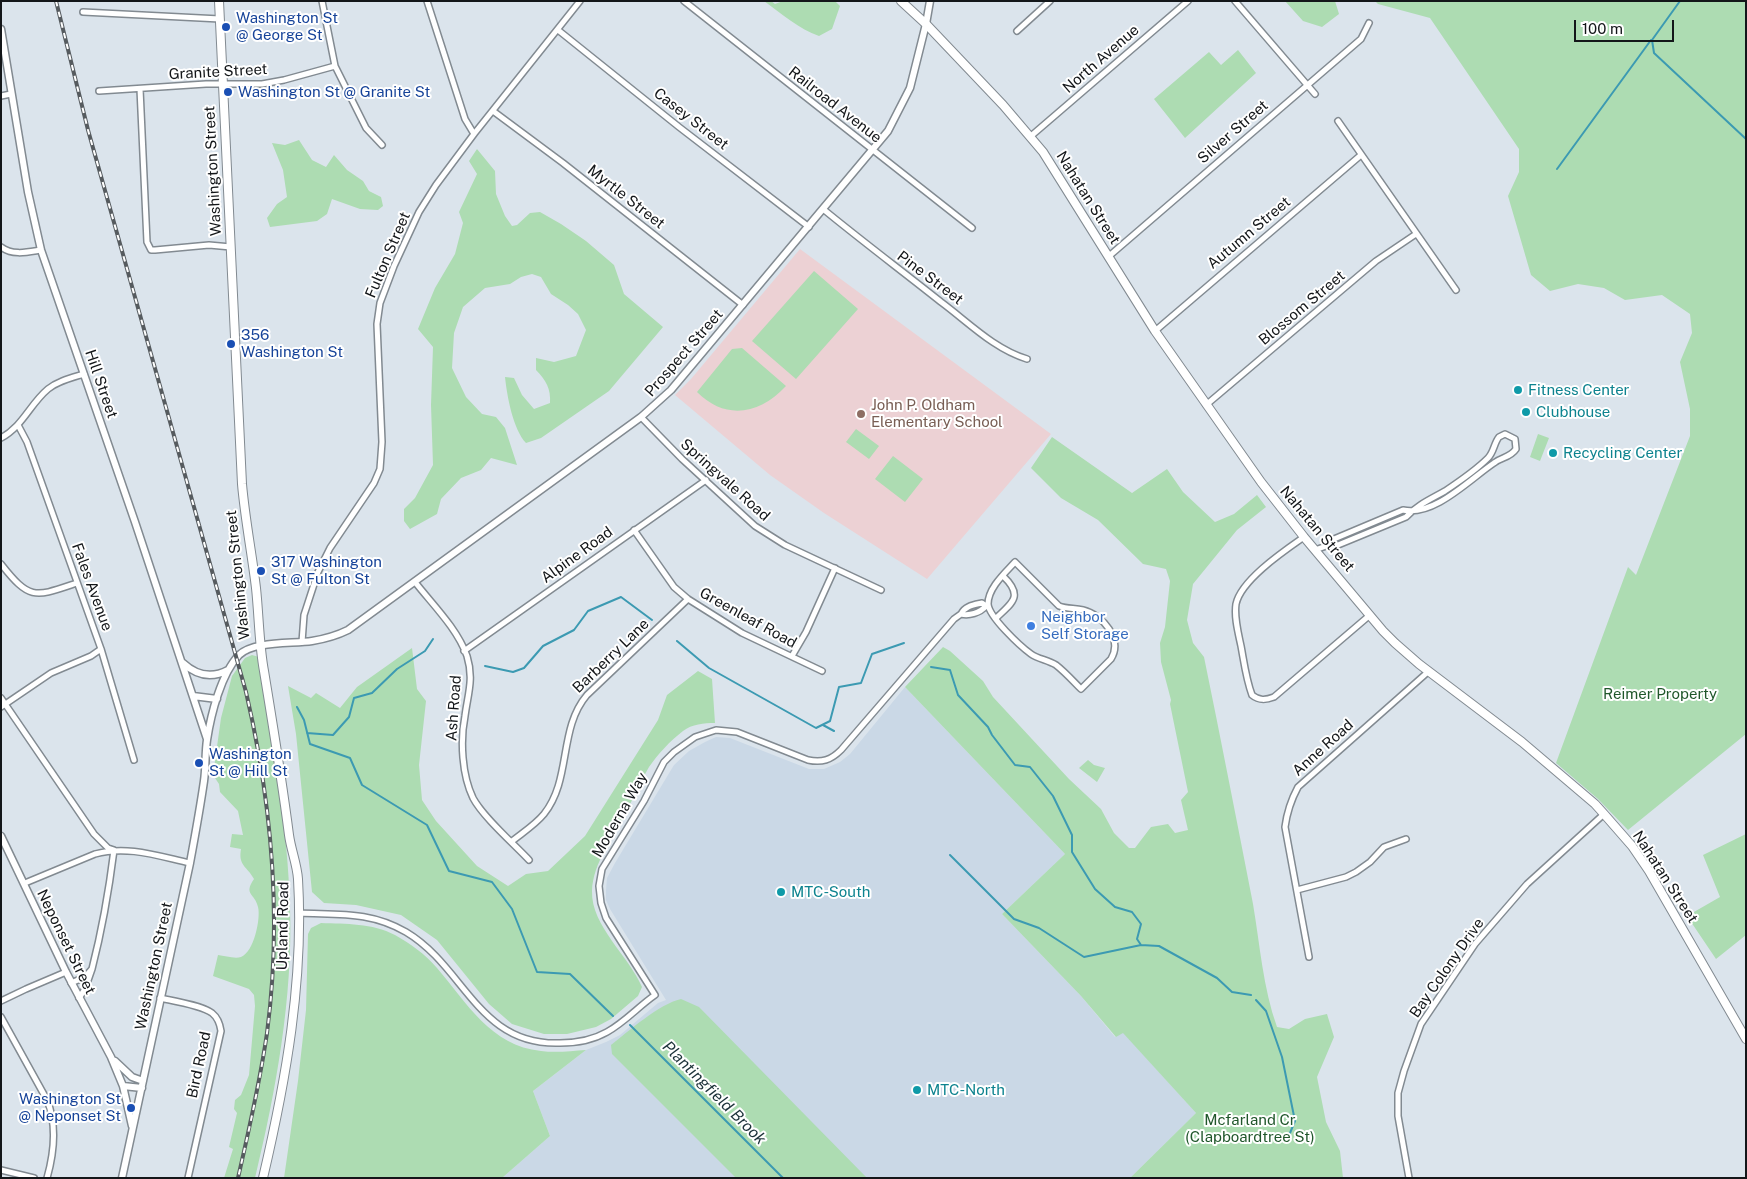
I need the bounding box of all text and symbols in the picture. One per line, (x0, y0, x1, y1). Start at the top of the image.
place label: Washington St @ George St (236, 9, 338, 44)
scale bar (1577, 10, 1677, 42)
text: 100 m (1582, 20, 1623, 37)
marker: Washington St @ George St (220, 21, 232, 33)
street label: North Avenue (1059, 21, 1143, 97)
street label: Granite Street (168, 60, 268, 84)
street label: Railroad Avenue (785, 63, 885, 147)
place label: Washington St @ Granite St (238, 83, 430, 101)
street label: Casey Street (650, 84, 732, 154)
marker: Washington St @ Granite St (222, 86, 234, 98)
street label: Silver Street (1194, 97, 1272, 167)
street label: Washington Street (201, 106, 225, 236)
street label: Nahatan Street (1052, 148, 1124, 248)
street label: Myrtle Street (584, 161, 668, 233)
street label: Autumn Street (1204, 193, 1294, 273)
street label: Fulton Street (362, 209, 414, 301)
street label: Pine Street (893, 247, 967, 309)
street label: Blossom Street (1255, 267, 1349, 349)
street label: Prospect Street (641, 306, 727, 400)
place label: 356 Washington St (241, 326, 343, 361)
marker: 356 Washington St (225, 338, 237, 350)
street label: Hill Street (81, 347, 121, 421)
place label: Fitness Center (1528, 381, 1629, 399)
marker: Fitness Center (1512, 384, 1524, 396)
place label: John P. Oldham Elementary School (871, 396, 1003, 431)
place label: Clubhouse (1536, 403, 1610, 421)
marker: Clubhouse (1520, 406, 1532, 418)
marker: John P. Oldham Elementary School (855, 408, 867, 420)
street label: Springvale Road (677, 435, 773, 525)
place label: Recycling Center (1563, 444, 1682, 462)
marker: Recycling Center (1547, 447, 1559, 459)
street label: Nahatan Street (1276, 482, 1358, 576)
street label: Washington Street (222, 509, 254, 641)
street label: Alpine Road (538, 523, 616, 587)
street label: Fales Avenue (68, 540, 116, 634)
place label: 317 Washington St @ Fulton St (271, 553, 382, 588)
marker: 317 Washington St @ Fulton St (255, 565, 267, 577)
street label: Greenleaf Road (696, 584, 800, 652)
place label: Neighbor Self Storage (1041, 608, 1129, 643)
street label: Barberry Lane (569, 615, 653, 697)
marker: Neighbor Self Storage (1025, 620, 1037, 632)
street label: Ash Road (443, 675, 465, 741)
park label: Reimer Property (1603, 685, 1717, 703)
street label: Anne Road (1289, 716, 1357, 780)
place label: Washington St @ Hill St (209, 745, 292, 780)
marker: Washington St @ Hill St (193, 757, 205, 769)
street label: Moderna Way (588, 769, 652, 861)
street label: Nahatan Street (1628, 828, 1702, 926)
street label: Upland Road (273, 881, 293, 971)
place label: MTC-South (791, 883, 870, 901)
street label: Neponset Street (33, 886, 99, 998)
marker: MTC-South (775, 886, 787, 898)
street label: Washington Street (132, 900, 176, 1032)
street label: Bay Colony Drive (1406, 915, 1488, 1021)
street label: Bird Road (183, 1030, 215, 1100)
water label: Plantingfield Brook (658, 1037, 770, 1149)
place label: MTC-North (927, 1081, 1005, 1099)
marker: MTC-North (911, 1084, 923, 1096)
place label: Washington St @ Neponset St (18, 1090, 121, 1125)
marker: Washington St @ Neponset St (125, 1102, 137, 1114)
park label: Mcfarland Cr (Clapboardtree St) (1185, 1111, 1315, 1146)

